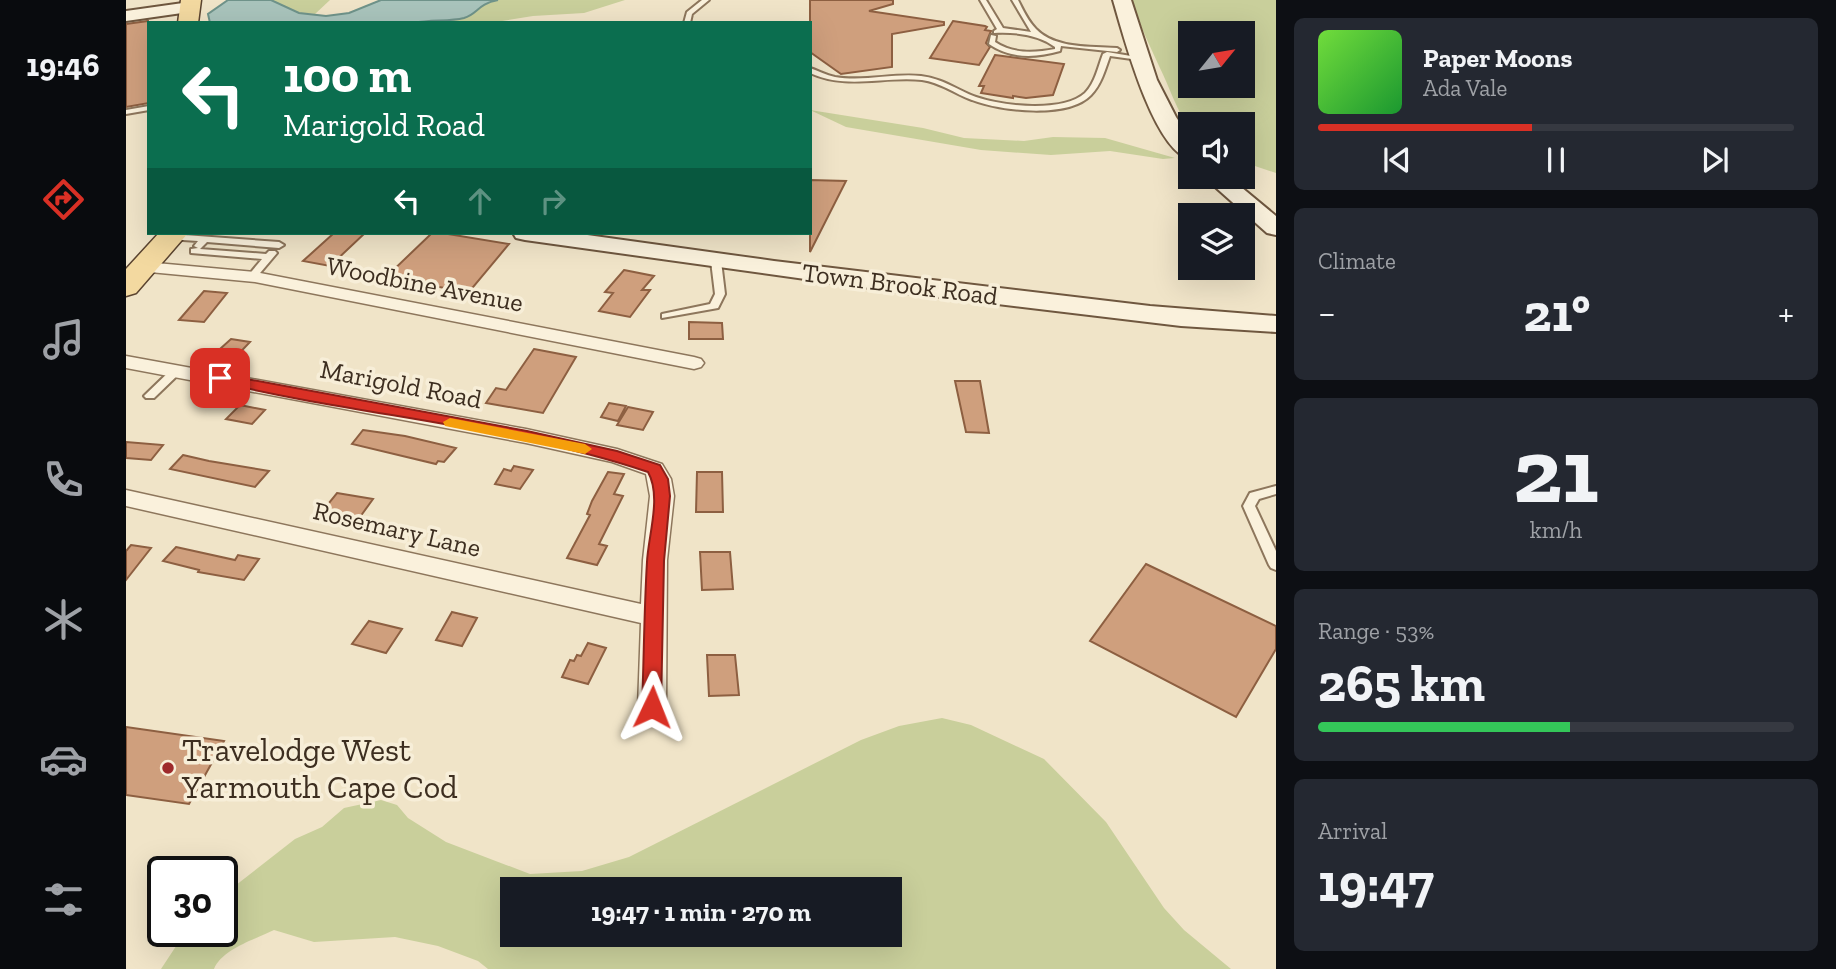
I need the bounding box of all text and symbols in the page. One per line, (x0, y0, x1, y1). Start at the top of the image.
north arrow (1178, 21, 1255, 98)
map controls (1178, 21, 1255, 280)
text: Paper Moons (1423, 42, 1572, 74)
text: 19:46 (26, 46, 100, 84)
text: 100 m (283, 46, 411, 105)
icon: left (168, 49, 259, 140)
text: Ada Vale (1423, 74, 1507, 102)
text: Marigold Road (283, 106, 485, 144)
button: sound (1178, 112, 1255, 189)
icon: previous (1378, 141, 1416, 179)
icon: pause (1537, 141, 1575, 179)
icon: next (1696, 141, 1734, 179)
icon: directions (39, 175, 88, 224)
icon: left (388, 182, 426, 220)
icon: ahead (461, 182, 499, 220)
icon: right (534, 182, 572, 220)
button: layers (1178, 203, 1255, 280)
text: Climate (1318, 247, 1396, 275)
street label: Woodbine Avenue (324, 249, 526, 319)
street label: Town Brook Road (800, 256, 1000, 312)
text: 21° (1523, 282, 1590, 344)
text: − (1318, 290, 1336, 336)
text: + (1778, 290, 1794, 336)
icon: music (39, 315, 88, 364)
pin (190, 348, 250, 408)
street label: Marigold Road (317, 353, 485, 415)
icon: arrive (201, 359, 239, 397)
text: 21 (1513, 416, 1599, 525)
icon: phone (39, 455, 88, 504)
street label: Rosemary Lane (310, 494, 484, 564)
text: km/h (1530, 516, 1582, 544)
icon: climate (39, 595, 88, 644)
text: Range · 53% (1318, 617, 1434, 645)
text: 265 km (1318, 652, 1485, 714)
position arrow (615, 670, 689, 744)
place label: Travelodge West Yarmouth Cape Cod (181, 731, 458, 806)
icon: car (39, 735, 88, 784)
marker: Travelodge West Yarmouth Cape Cod (160, 760, 176, 776)
text: Arrival (1318, 817, 1387, 845)
text: 19:47 (1318, 852, 1434, 914)
speed limit sign: 30 (147, 856, 238, 947)
icon: filters (39, 875, 88, 924)
text: 19:47 · 1 min · 270 m (591, 896, 811, 928)

